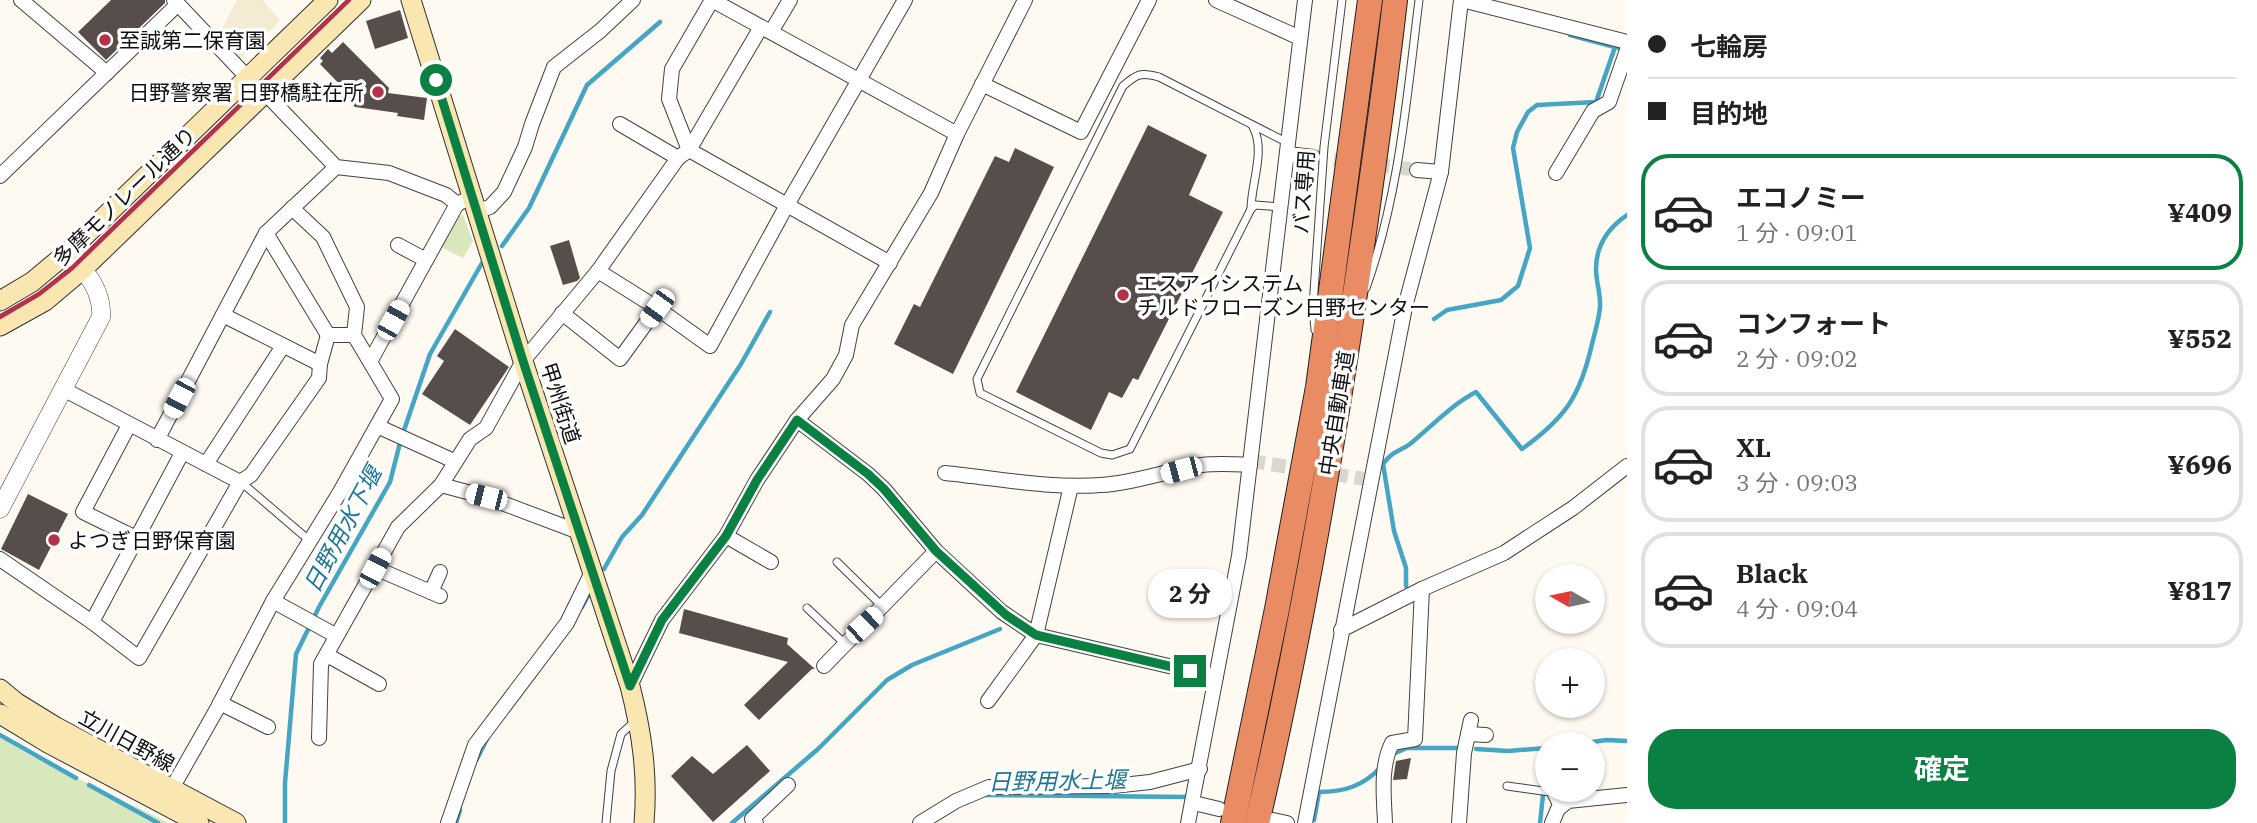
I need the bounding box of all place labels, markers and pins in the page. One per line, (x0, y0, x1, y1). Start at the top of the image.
place label: 至誠第二保育園 (119, 26, 266, 54)
marker: 至誠第二保育園 (97, 32, 113, 48)
place label: 日野警察署 日野橋駐在所 (128, 78, 364, 106)
marker: 日野警察署 日野橋駐在所 (370, 84, 386, 100)
place label: エスアイシステム チルドフローズン日野センター (1137, 269, 1430, 321)
marker: エスアイシステム チルドフローズン日野センター (1115, 287, 1131, 303)
place label: よつぎ日野保育園 (68, 526, 236, 554)
marker: よつぎ日野保育園 (46, 532, 62, 548)

